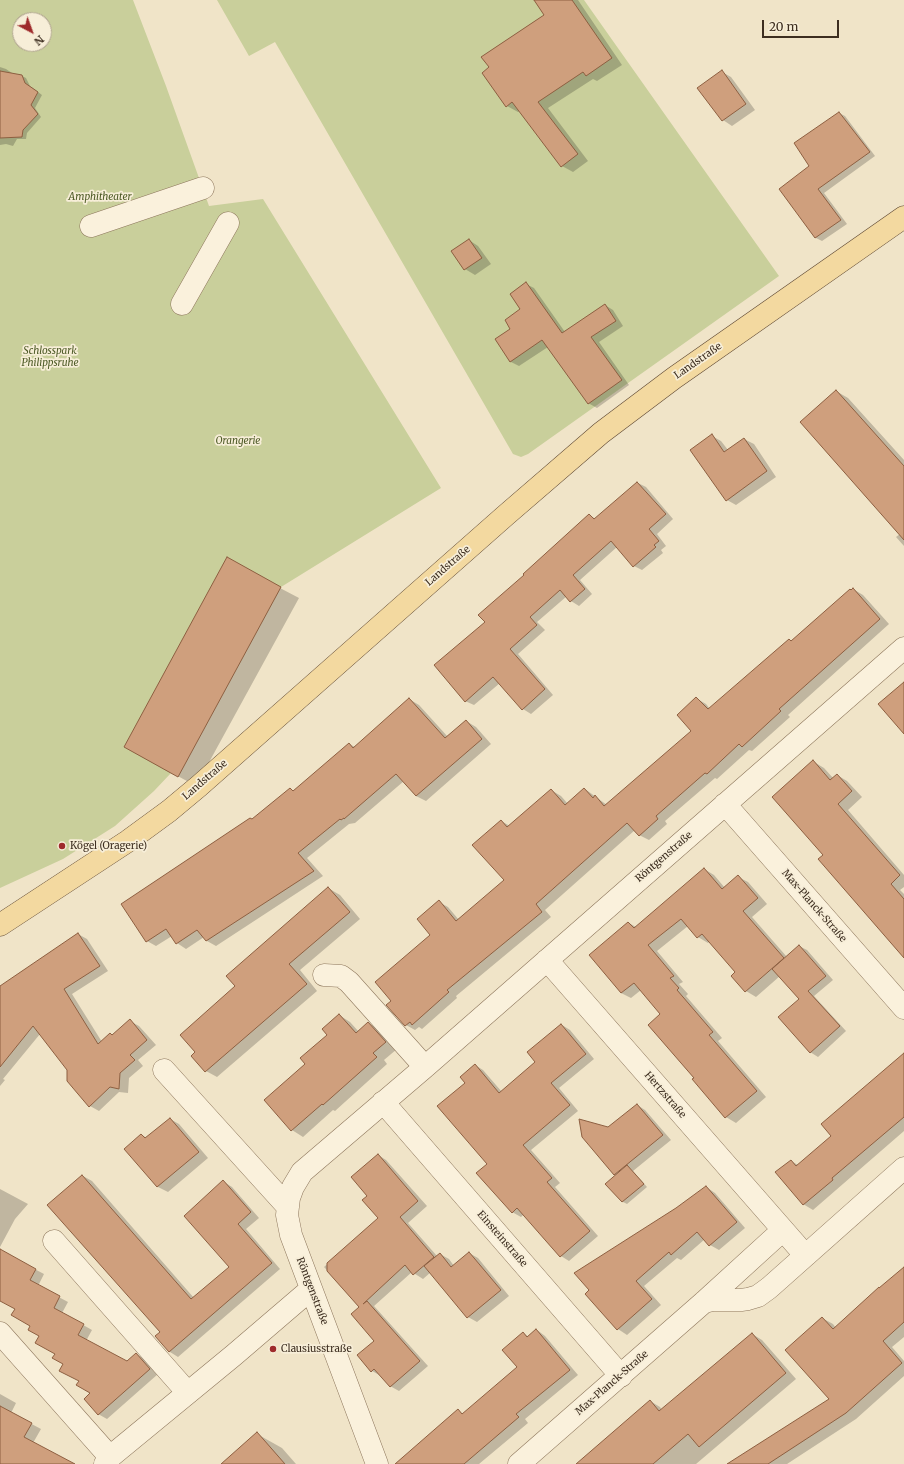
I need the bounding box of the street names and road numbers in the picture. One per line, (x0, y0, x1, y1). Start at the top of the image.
street label: Landstraße (672, 340, 724, 382)
street label: Landstraße (423, 543, 473, 589)
street label: Landstraße (180, 757, 230, 803)
street label: Röntgenstraße (633, 829, 695, 885)
street label: Max-Planck-Straße (779, 867, 849, 945)
street label: Hertzstraße (642, 1069, 688, 1121)
street label: Einsteinstraße (474, 1209, 530, 1269)
street label: Röntgenstraße (294, 1256, 330, 1326)
street label: Max-Planck-Straße (573, 1348, 651, 1418)

